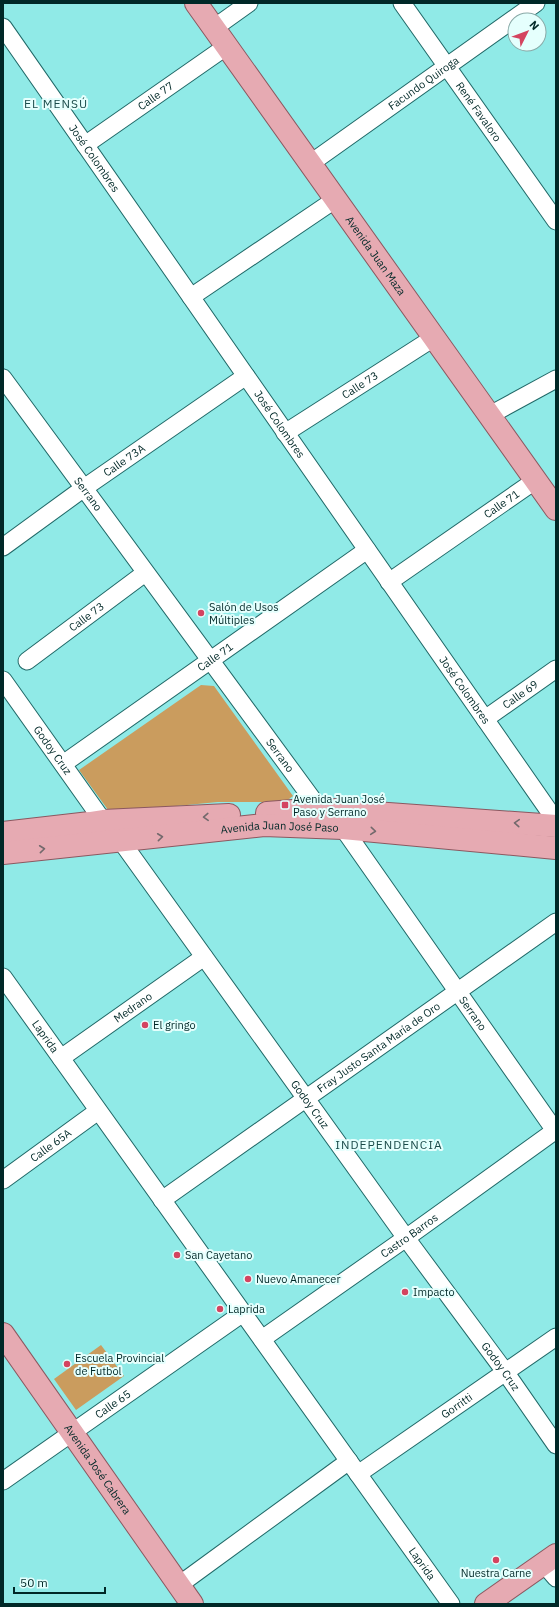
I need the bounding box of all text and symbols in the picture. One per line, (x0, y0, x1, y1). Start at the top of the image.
north arrow (507, 12, 547, 52)
text: N (527, 18, 542, 33)
street label: Facundo Quiroga (385, 53, 462, 113)
street label: Calle 77 (135, 78, 176, 113)
street label: René Favaloro (453, 79, 505, 144)
district label: EL MENSÚ (24, 96, 88, 111)
street label: José Colombres (66, 122, 123, 195)
street label: Avenida Juan Maza (343, 213, 409, 298)
street label: Calle 73 (339, 368, 381, 402)
street label: José Colombres (251, 388, 308, 461)
street label: Calle 73A (101, 441, 148, 480)
street label: Serrano (71, 474, 105, 514)
street label: Calle 71 (481, 486, 523, 521)
street label: Calle 73 (66, 599, 107, 634)
place label: Salón de Usos Múltiples (209, 600, 279, 627)
marker: Salón de Usos Múltiples (196, 608, 206, 618)
street label: Calle 71 (194, 639, 236, 674)
street label: José Colombres (436, 653, 493, 727)
street label: Calle 69 (500, 677, 541, 712)
street label: Godoy Cruz (31, 723, 75, 777)
street label: Serrano (263, 735, 297, 775)
place label: Avenida Juan José Paso y Serrano (293, 792, 385, 819)
marker: Avenida Juan José Paso y Serrano (280, 800, 290, 810)
one-way arrow (203, 812, 209, 821)
street label: Avenida Juan José Paso (220, 818, 339, 837)
one-way arrow (514, 818, 520, 827)
one-way arrow (370, 826, 376, 835)
one-way arrow (157, 832, 163, 841)
one-way arrow (39, 844, 45, 853)
street label: Medrano (111, 989, 155, 1026)
street label: Serrano (456, 994, 490, 1033)
street label: Fray Justo Santa María de Oro (314, 999, 443, 1095)
street label: Laprida (29, 1017, 62, 1056)
place label: El gringo (153, 1018, 196, 1032)
marker: El gringo (140, 1020, 150, 1030)
street label: Godoy Cruz (288, 1077, 332, 1131)
street label: Calle 65A (27, 1126, 74, 1165)
district label: INDEPENDENCIA (335, 1137, 443, 1152)
street label: Castro Barros (378, 1210, 441, 1261)
place label: San Cayetano (185, 1248, 252, 1262)
marker: San Cayetano (172, 1250, 182, 1260)
place label: Nuevo Amanecer (256, 1272, 340, 1286)
marker: Nuevo Amanecer (243, 1274, 253, 1284)
place label: Impacto (413, 1285, 455, 1299)
marker: Impacto (400, 1287, 410, 1297)
place label: Laprida (228, 1302, 265, 1316)
marker: Laprida (215, 1304, 225, 1314)
street label: Godoy Cruz (478, 1339, 523, 1393)
place label: Escuela Provincial de Futbol (75, 1351, 164, 1378)
marker: Escuela Provincial de Futbol (62, 1359, 72, 1369)
street label: Calle 65 (92, 1387, 133, 1422)
street label: Gorritti (438, 1390, 475, 1421)
street label: Avenida José Cabrera (61, 1421, 134, 1517)
street label: Laprida (406, 1545, 439, 1583)
marker: Nuestra Carne (491, 1555, 501, 1565)
place label: Nuestra Carne (461, 1566, 531, 1580)
scale bar (14, 1569, 105, 1595)
text: 50 m (20, 1575, 48, 1590)

